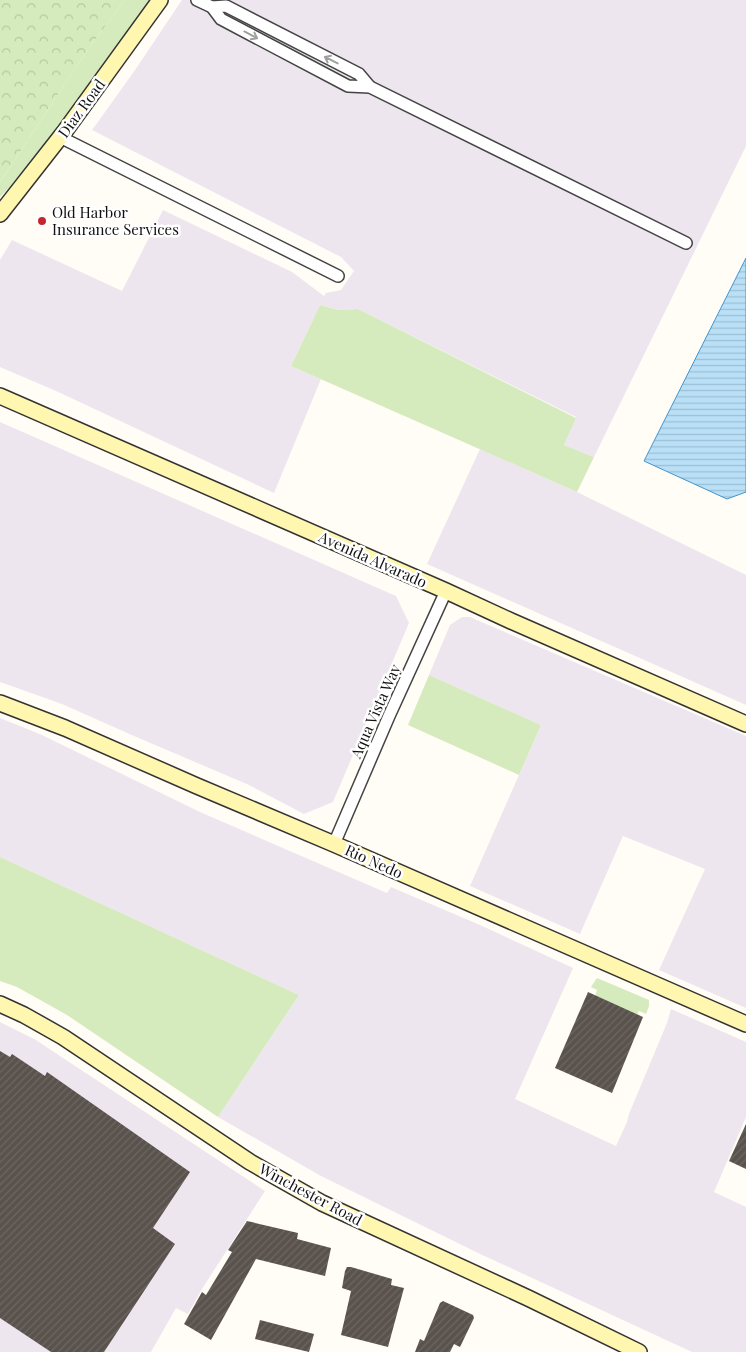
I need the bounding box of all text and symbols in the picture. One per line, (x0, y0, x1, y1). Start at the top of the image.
one-way arrow (243, 31, 258, 40)
one-way arrow (324, 54, 339, 64)
street label: Diaz Road (53, 75, 109, 141)
place label: Old Harbor Insurance Services (52, 202, 179, 239)
marker: Old Harbor Insurance Services (36, 215, 48, 227)
street label: Avenida Alvarado (315, 526, 430, 592)
street label: Aqua Vista Way (345, 660, 405, 762)
street label: Rio Nedo (342, 839, 406, 883)
street label: Winchester Road (255, 1158, 366, 1230)

